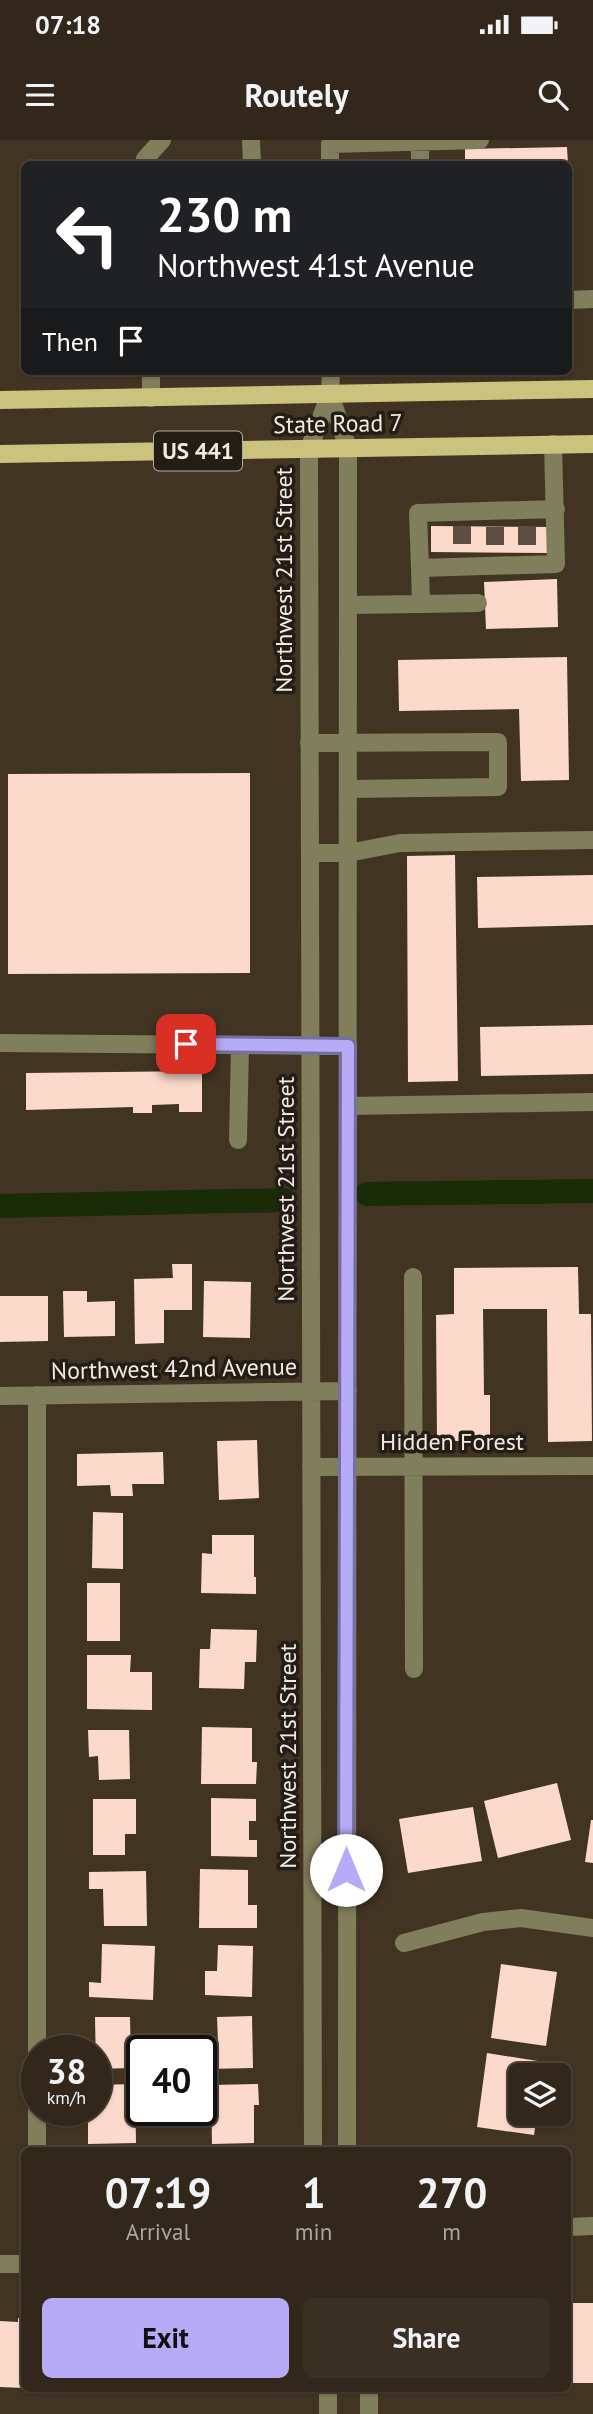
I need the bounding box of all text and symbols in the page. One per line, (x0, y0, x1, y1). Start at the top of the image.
text: 07:18 (35, 8, 101, 41)
text: Routely (244, 74, 349, 116)
icon: menu (21, 76, 59, 114)
icon: search (534, 76, 572, 114)
text: 230 m (157, 182, 292, 246)
icon: left (42, 189, 133, 280)
text: Northwest 41st Avenue (157, 244, 475, 286)
icon: arrive (112, 322, 150, 360)
text: Then (42, 325, 98, 358)
street label: State Road 7 (273, 407, 403, 440)
road number: US 441 (154, 432, 242, 470)
street label: Northwest 21st Street (268, 467, 299, 693)
pin (156, 1014, 216, 1074)
icon: arrive (167, 1025, 205, 1063)
street label: Northwest 21st Street (270, 1076, 301, 1302)
street label: Northwest 42nd Avenue (51, 1351, 297, 1386)
street label: Hidden Forest (380, 1426, 524, 1457)
street label: Northwest 21st Street (272, 1643, 303, 1869)
position arrow (309, 1833, 383, 1907)
speed limit sign: 40 (126, 2035, 217, 2126)
text: 38 (47, 2048, 86, 2094)
map controls (508, 2063, 571, 2126)
button: layers (508, 2063, 571, 2126)
text: km/h (47, 2086, 86, 2109)
text: 07:19 (105, 2165, 211, 2220)
text: 1 (302, 2165, 325, 2220)
text: 270 (416, 2165, 487, 2220)
text: Arrival (126, 2217, 190, 2246)
text: min (295, 2217, 332, 2246)
text: m (442, 2217, 461, 2246)
button: Exit (42, 2298, 289, 2378)
button: Share (303, 2298, 550, 2378)

